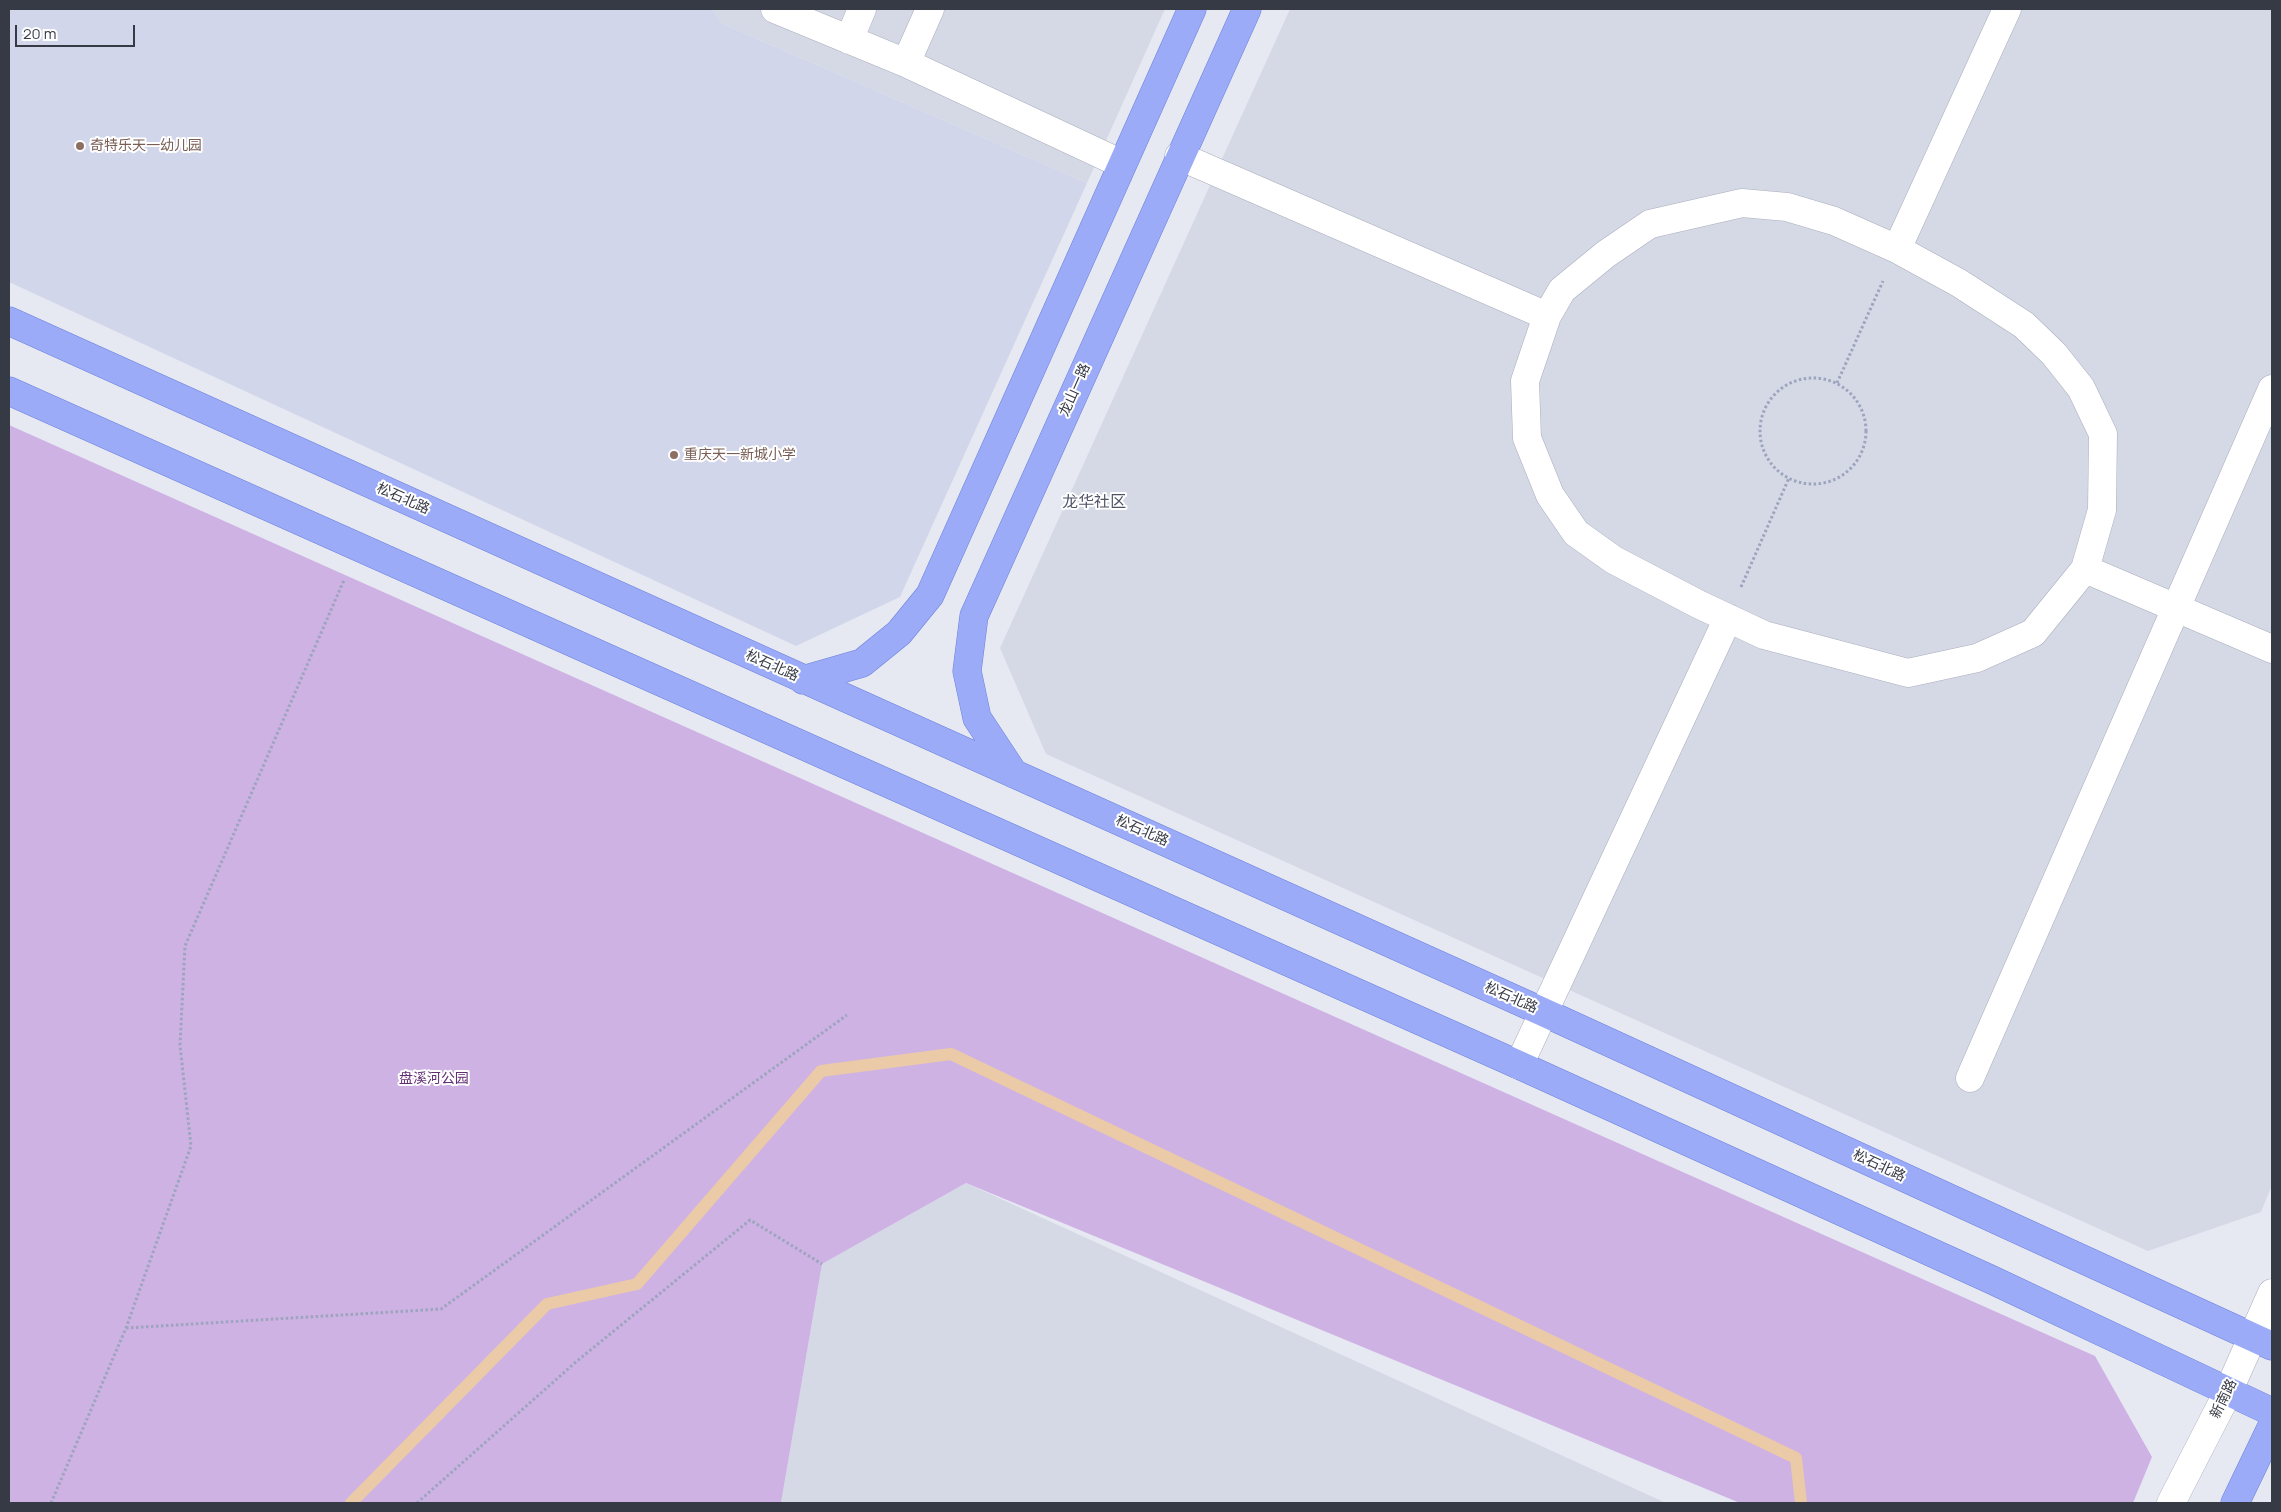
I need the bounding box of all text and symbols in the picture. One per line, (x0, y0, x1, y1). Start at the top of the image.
scale bar (18, 15, 138, 47)
text: 20 m (23, 23, 56, 44)
place label: 奇特乐天一幼儿园 (90, 138, 202, 154)
marker: 奇特乐天一幼儿园 (74, 140, 86, 152)
street label: 龙山一路 (1056, 361, 1094, 419)
place label: 重庆天一新城小学 (684, 447, 796, 463)
marker: 重庆天一新城小学 (668, 449, 680, 461)
street label: 松石北路 (374, 480, 432, 518)
district label: 龙华社区 (1062, 493, 1126, 513)
street label: 松石北路 (743, 647, 801, 685)
street label: 松石北路 (1113, 812, 1171, 850)
street label: 松石北路 (1482, 979, 1540, 1017)
park label: 盘溪河公园 (399, 1071, 469, 1087)
street label: 松石北路 (1850, 1147, 1908, 1185)
street label: 新南路 (2207, 1376, 2241, 1422)

